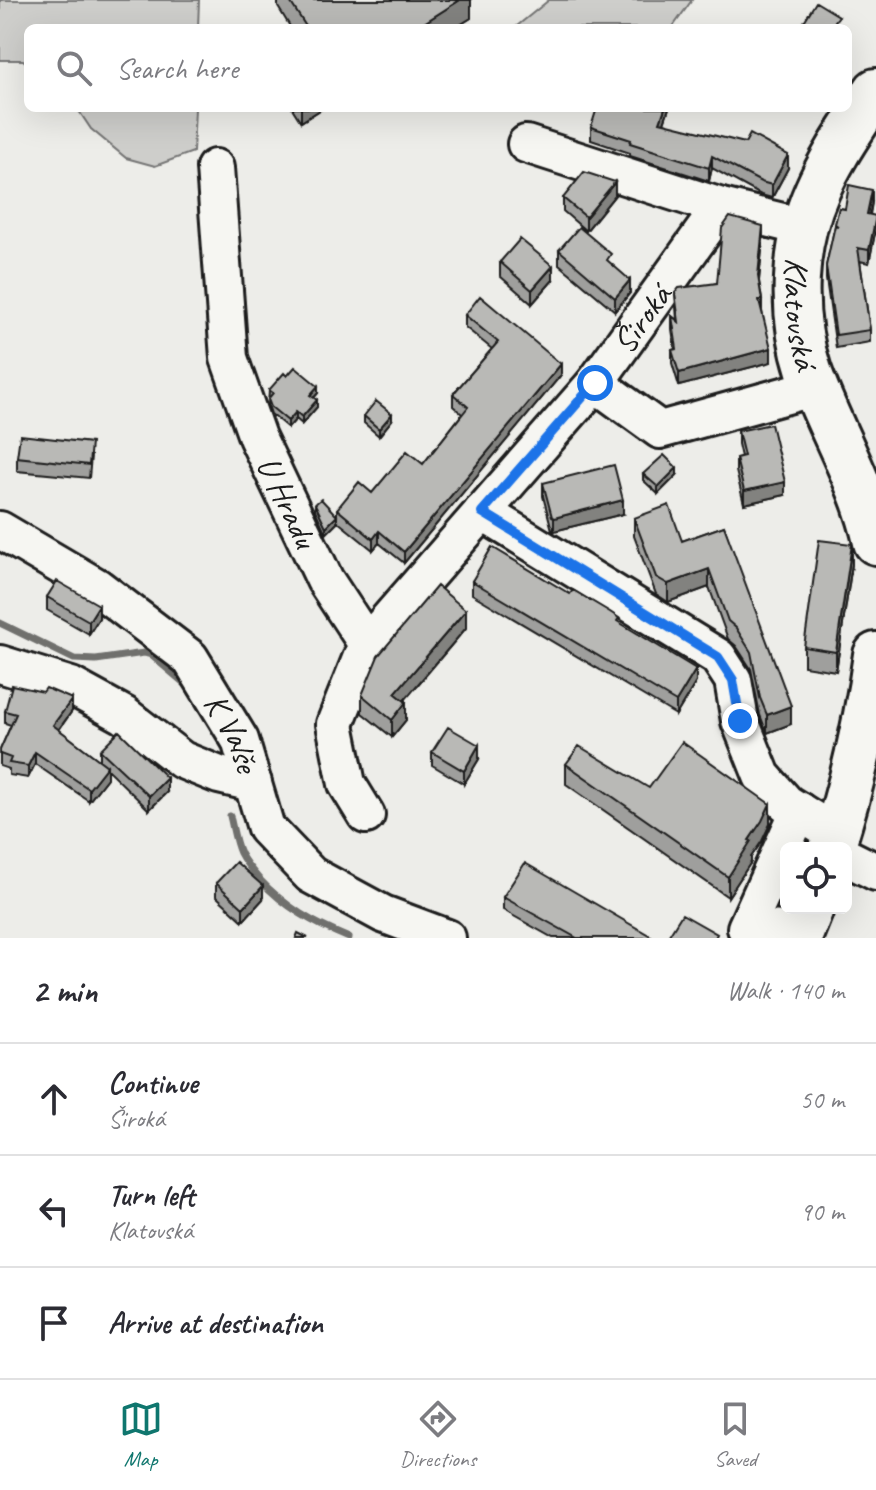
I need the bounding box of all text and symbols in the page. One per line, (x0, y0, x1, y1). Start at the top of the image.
search box (24, 24, 852, 112)
icon: search (52, 46, 96, 90)
text: Search here (116, 49, 238, 87)
street label: Klatovská (774, 256, 829, 378)
street label: Široká (603, 273, 683, 361)
route start (577, 365, 613, 401)
street label: U Hradu (247, 449, 329, 557)
street label: K Valše (194, 685, 270, 780)
route end (722, 703, 758, 739)
map controls (780, 842, 852, 914)
button: locate (780, 842, 852, 914)
text: 2 min (32, 969, 97, 1012)
text: Walk · 140 m (727, 974, 844, 1007)
text: Continue (108, 1064, 198, 1102)
icon: ahead (32, 1077, 76, 1121)
text: 50 m (800, 1083, 844, 1116)
text: Široká (108, 1102, 165, 1135)
text: Turn left (108, 1176, 195, 1214)
icon: left (32, 1189, 76, 1233)
text: 90 m (800, 1195, 844, 1228)
text: Klatovská (108, 1214, 193, 1247)
icon: arrive (32, 1301, 76, 1345)
text: Arrive at destination (108, 1304, 323, 1342)
tab: Map (119, 1397, 163, 1473)
tab: Directions (400, 1397, 476, 1473)
tab: Saved (713, 1397, 757, 1473)

